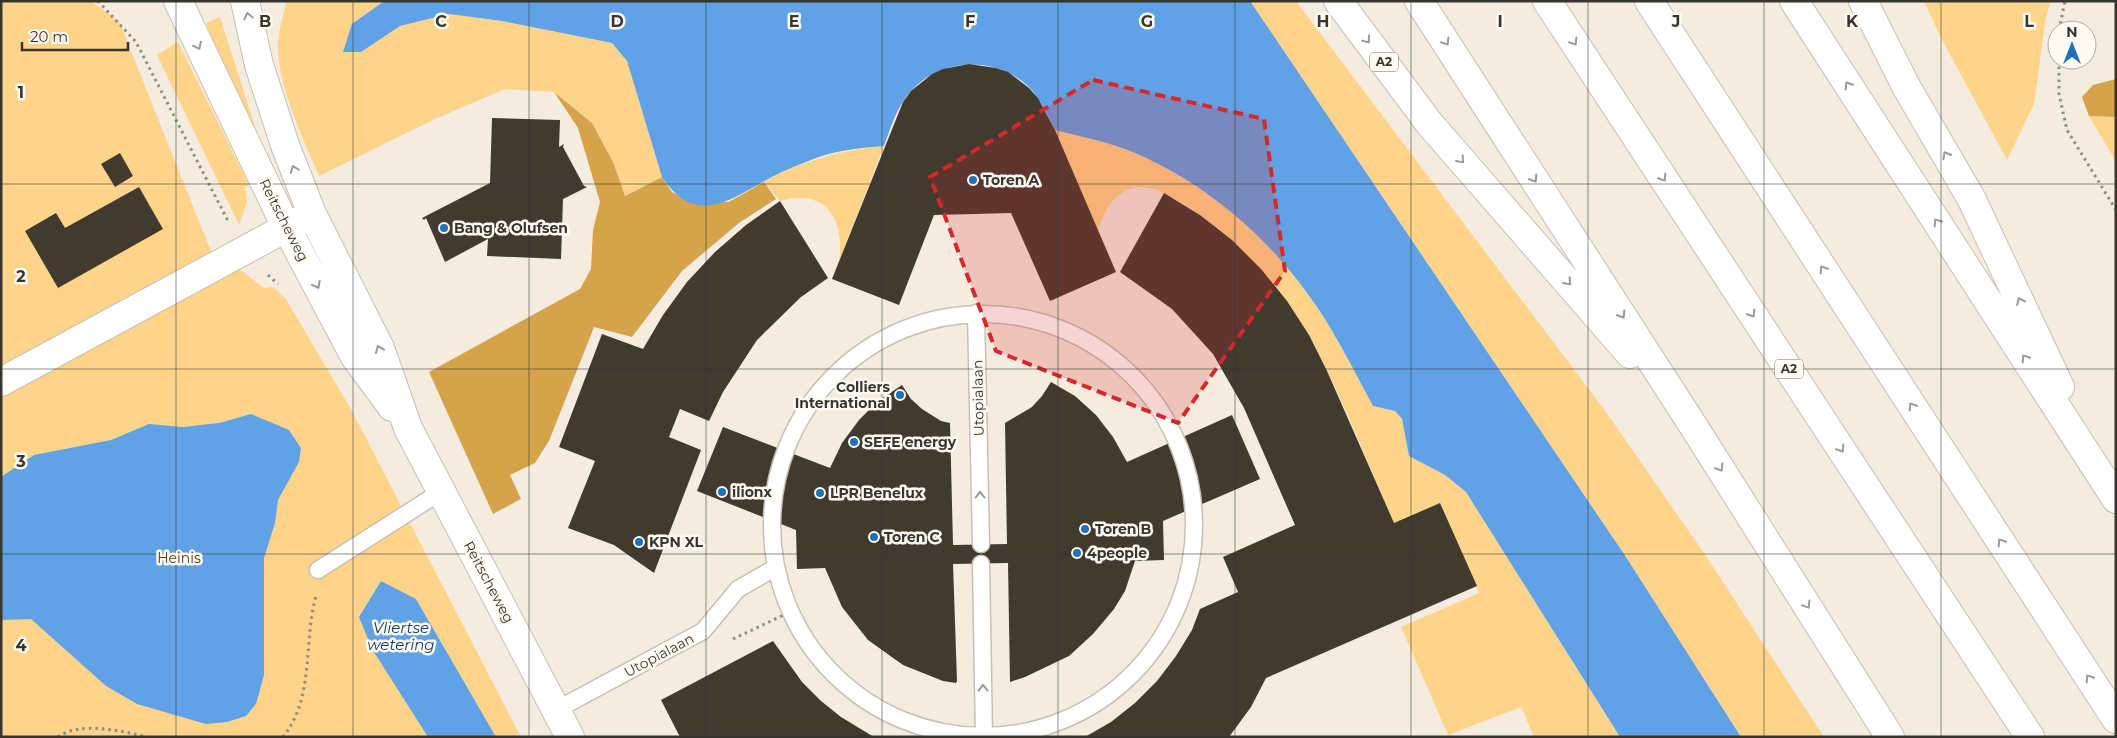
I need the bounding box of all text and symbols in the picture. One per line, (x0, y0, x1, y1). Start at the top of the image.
one-way arrow (243, 11, 254, 20)
text: B (259, 12, 271, 31)
text: C (435, 12, 447, 31)
text: D (610, 12, 624, 31)
text: E (789, 12, 799, 31)
text: F (965, 12, 975, 31)
text: G (1141, 12, 1153, 31)
text: H (1317, 12, 1329, 31)
text: I (1497, 12, 1503, 31)
text: J (1671, 12, 1680, 31)
text: K (1846, 12, 1859, 31)
text: L (2024, 12, 2034, 31)
scale bar (22, 20, 129, 52)
north arrow (2047, 20, 2097, 70)
text: N (2066, 23, 2078, 41)
text: 20 m (30, 27, 68, 46)
one-way arrow (1362, 34, 1370, 43)
one-way arrow (1439, 37, 1449, 46)
one-way arrow (1567, 37, 1577, 46)
one-way arrow (191, 41, 202, 50)
road number: A2 (1370, 52, 1398, 72)
one-way arrow (1845, 81, 1855, 90)
text: 1 (18, 83, 24, 102)
one-way arrow (1943, 152, 1953, 161)
one-way arrow (1455, 154, 1464, 163)
one-way arrow (290, 165, 300, 174)
place label: Toren A (983, 171, 1039, 189)
one-way arrow (1657, 172, 1666, 181)
one-way arrow (1527, 173, 1537, 182)
marker: Toren A (967, 174, 979, 186)
street label: Reitscheweg (255, 176, 313, 264)
one-way arrow (1933, 218, 1943, 227)
place label: Bang & Olufsen (454, 219, 568, 237)
marker: Bang & Olufsen (438, 222, 450, 234)
one-way arrow (1820, 266, 1830, 275)
text: 2 (16, 267, 26, 286)
one-way arrow (1562, 276, 1570, 285)
one-way arrow (311, 280, 321, 289)
one-way arrow (2015, 297, 2026, 306)
one-way arrow (1746, 308, 1755, 317)
one-way arrow (1616, 310, 1625, 319)
one-way arrow (375, 345, 386, 354)
one-way arrow (2021, 354, 2031, 363)
road number: A2 (1775, 359, 1803, 378)
street label: Utopialaan (968, 360, 988, 436)
place label: Colliers International (795, 378, 891, 412)
marker: Colliers International (894, 389, 906, 401)
one-way arrow (1909, 402, 1918, 411)
place label: SEFE energy (864, 433, 957, 451)
marker: SEFE energy (848, 436, 860, 448)
one-way arrow (1835, 444, 1845, 453)
text: 3 (15, 452, 26, 471)
one-way arrow (1714, 462, 1723, 471)
place label: ilionx (732, 483, 772, 501)
place label: LPR Benelux (830, 484, 924, 502)
marker: ilionx (716, 486, 728, 498)
marker: LPR Benelux (814, 487, 826, 499)
one-way arrow (975, 491, 985, 499)
place label: Toren B (1095, 520, 1151, 538)
marker: Toren B (1079, 523, 1091, 535)
place label: Toren C (884, 528, 940, 546)
marker: Toren C (868, 531, 880, 543)
place label: KPN XL (649, 533, 703, 551)
marker: KPN XL (633, 536, 645, 548)
street label: Reitscheweg (460, 538, 518, 626)
one-way arrow (1997, 538, 2007, 547)
place label: 4people (1087, 544, 1147, 562)
marker: 4people (1071, 547, 1083, 559)
park label: Heinis (157, 549, 201, 567)
one-way arrow (1800, 600, 1810, 609)
water label: Vliertse wetering (367, 618, 435, 654)
street label: Utopialaan (621, 629, 697, 681)
text: 4 (15, 636, 27, 655)
one-way arrow (2086, 674, 2095, 684)
one-way arrow (978, 684, 989, 692)

